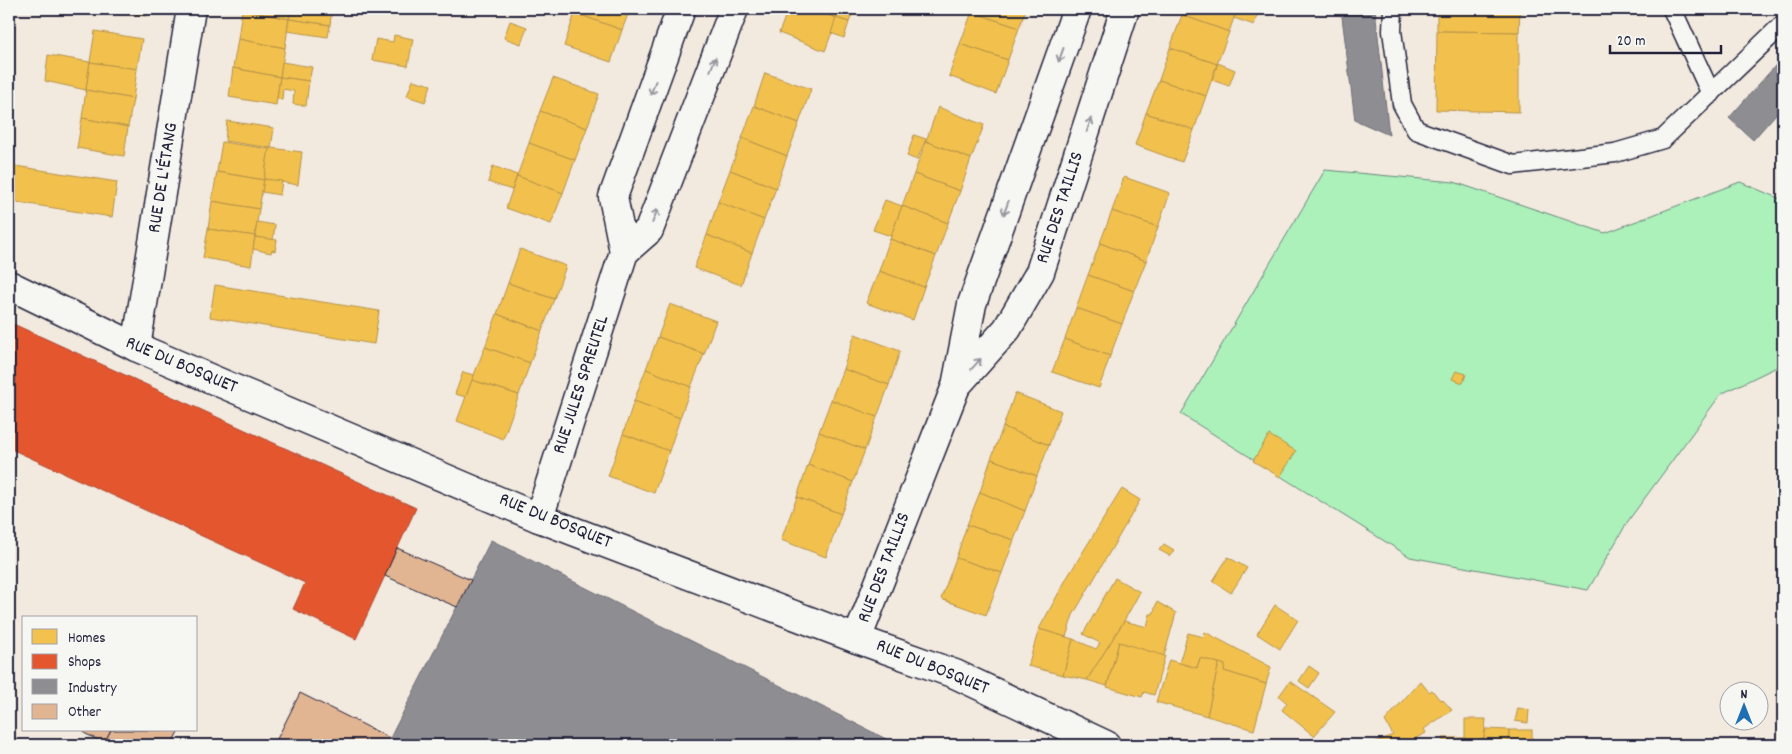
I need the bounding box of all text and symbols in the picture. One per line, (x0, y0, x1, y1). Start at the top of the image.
scale bar (1610, 22, 1721, 54)
text: 20 m (1617, 31, 1645, 53)
one-way arrow (1056, 46, 1065, 62)
one-way arrow (709, 57, 718, 72)
one-way arrow (647, 79, 657, 95)
one-way arrow (1084, 117, 1094, 133)
street label: RUE DE L'ÉTANG (142, 121, 186, 235)
street label: RUE DES TAILLIS (1030, 149, 1092, 267)
one-way arrow (1001, 200, 1011, 216)
one-way arrow (651, 209, 660, 224)
street label: RUE JULES SPREUTEL (547, 312, 617, 458)
street label: RUE DU BOSQUET (121, 330, 242, 402)
one-way arrow (970, 358, 981, 371)
street label: RUE DU BOSQUET (495, 487, 616, 557)
street label: RUE DES TAILLIS (852, 509, 918, 627)
legend (22, 616, 198, 732)
text: Homes (68, 628, 106, 650)
street label: RUE DU BOSQUET (872, 633, 993, 703)
text: Shops (68, 652, 101, 674)
text: Industry (68, 678, 117, 700)
north arrow (1720, 682, 1770, 732)
text: N (1741, 685, 1748, 705)
text: Other (68, 702, 102, 724)

